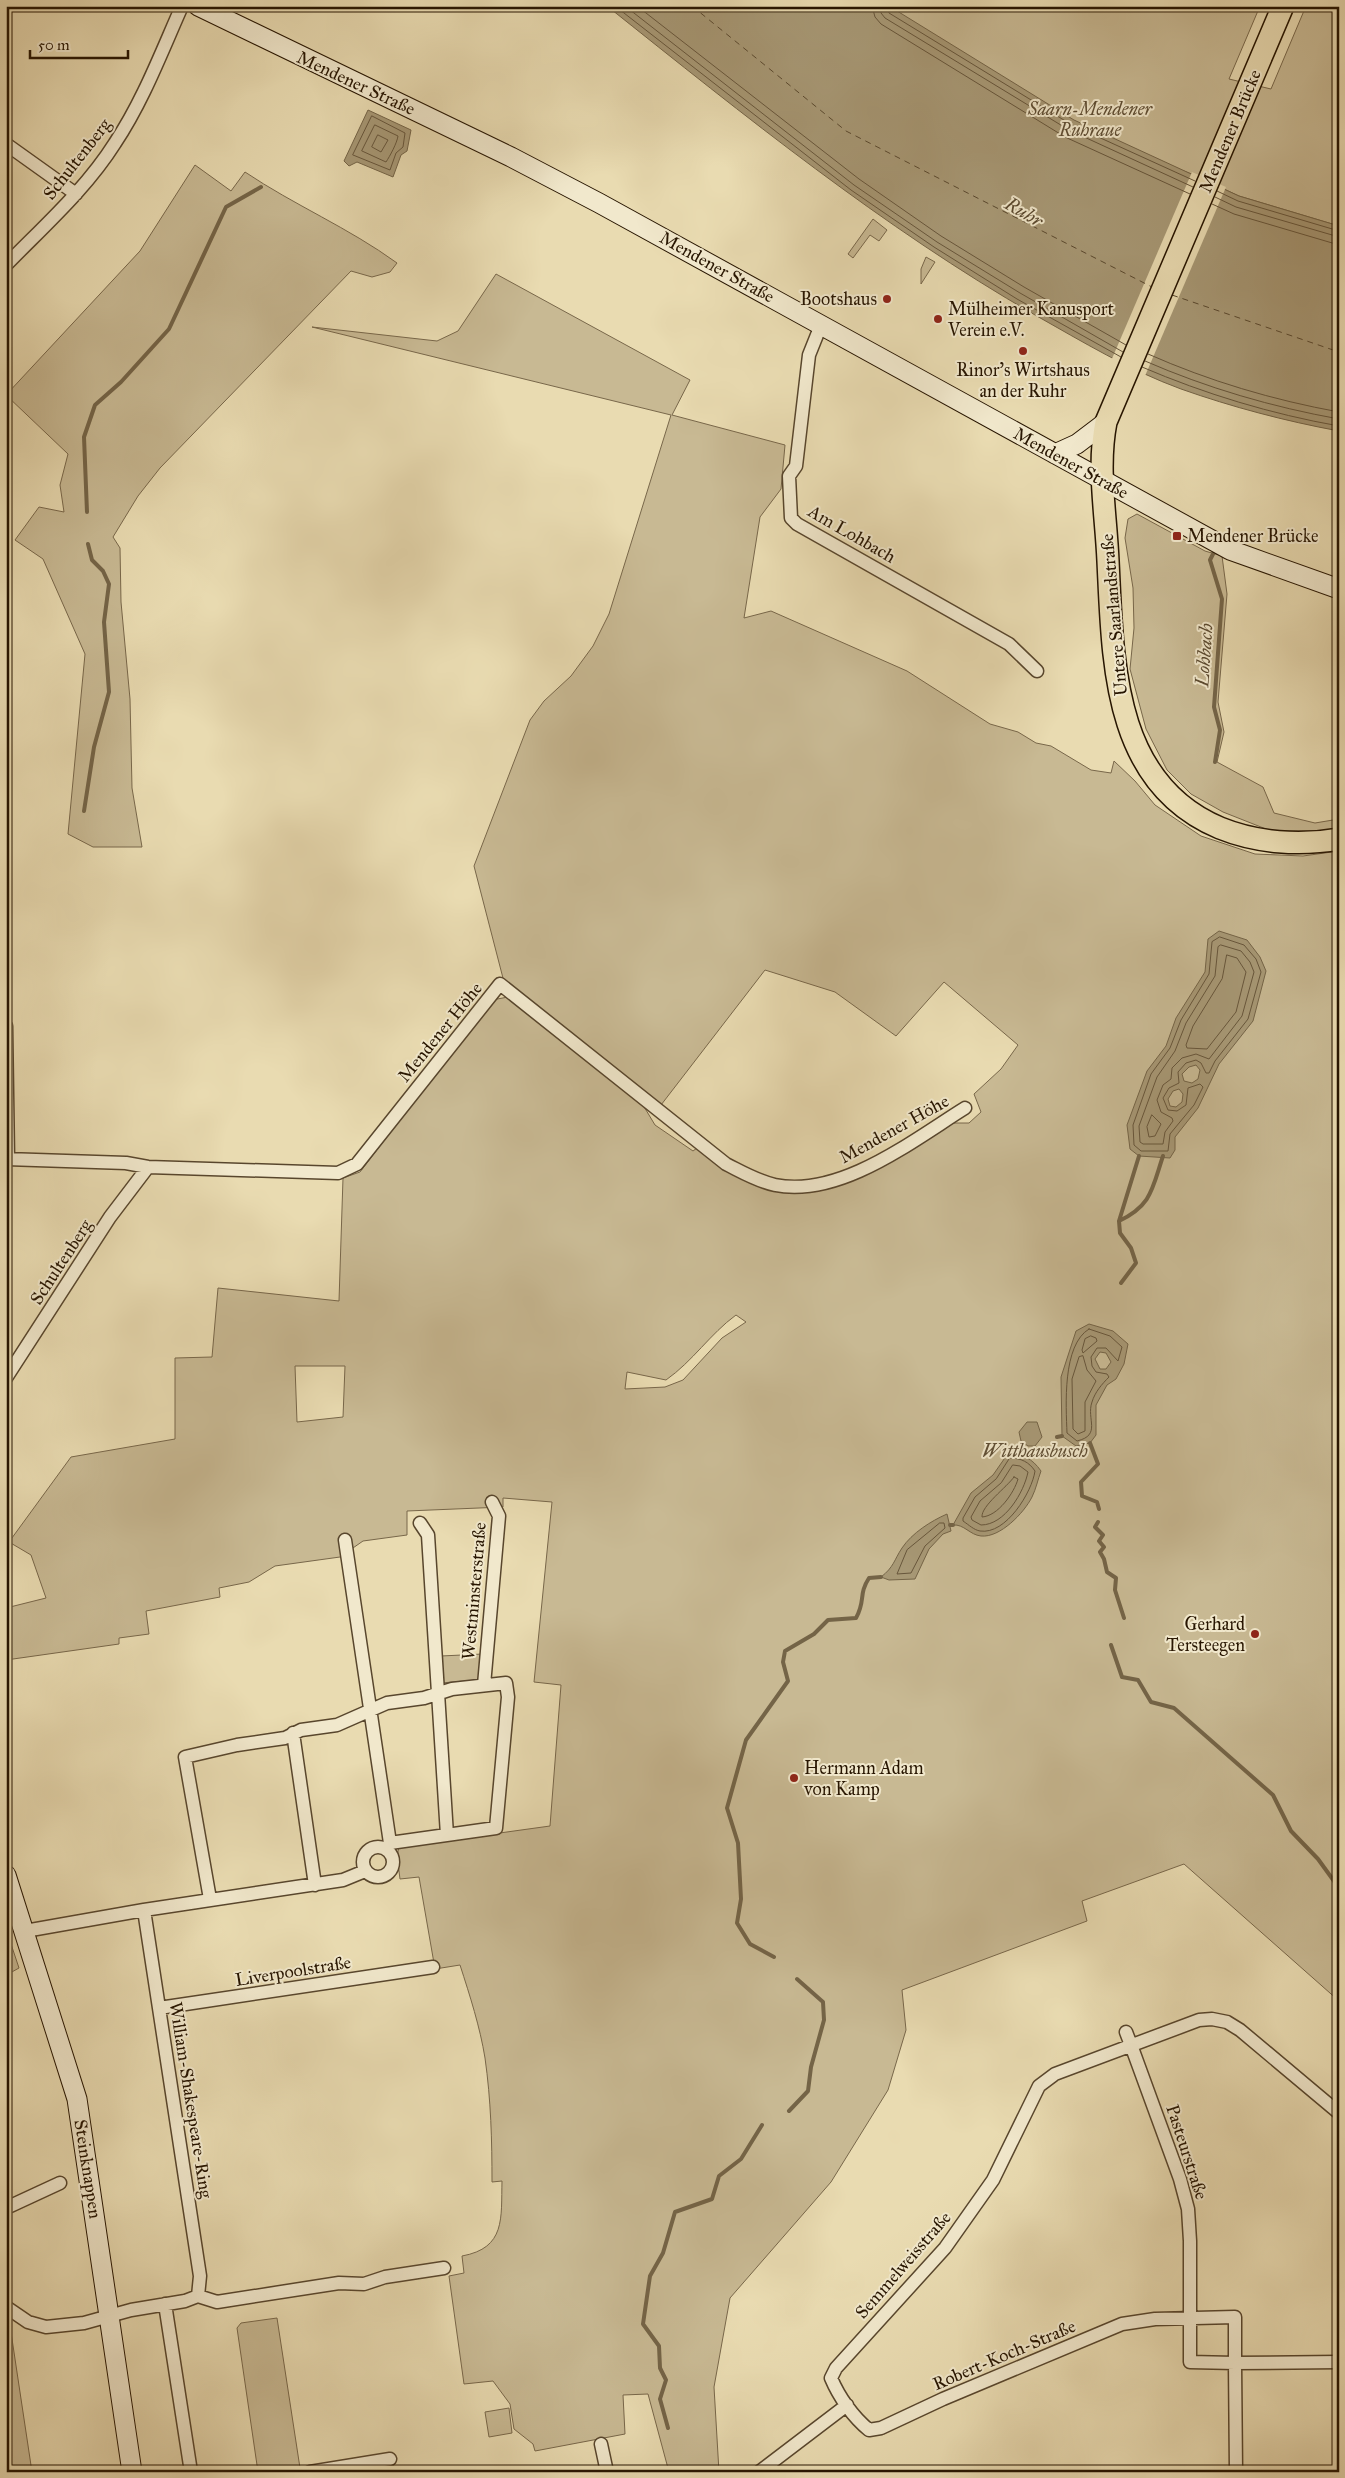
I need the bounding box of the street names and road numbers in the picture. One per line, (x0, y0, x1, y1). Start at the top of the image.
street label: Mendener Straße (293, 46, 419, 120)
street label: Mendener Brücke (1194, 66, 1266, 196)
street label: Schultenberg (38, 113, 117, 205)
street label: Mendener Straße (656, 226, 778, 308)
street label: Mendener Straße (1010, 422, 1132, 504)
street label: Am Lohbach (803, 500, 900, 568)
street label: Untere Saarlandstraße (1096, 533, 1132, 697)
street label: Mendener Höhe (393, 978, 487, 1086)
street label: Mendener Höhe (835, 1090, 953, 1168)
street label: Schultenberg (25, 1215, 98, 1309)
street label: Westminsterstraße (457, 1521, 491, 1661)
street label: Liverpoolstraße (233, 1951, 353, 1991)
street label: William-Shakespeare-Ring (164, 2000, 217, 2200)
street label: Pasteurstraße (1161, 2102, 1213, 2202)
street label: Steinknappen (69, 2118, 107, 2220)
street label: Semmelweisstraße (850, 2207, 956, 2323)
street label: Robert-Koch-Straße (929, 2315, 1079, 2395)

